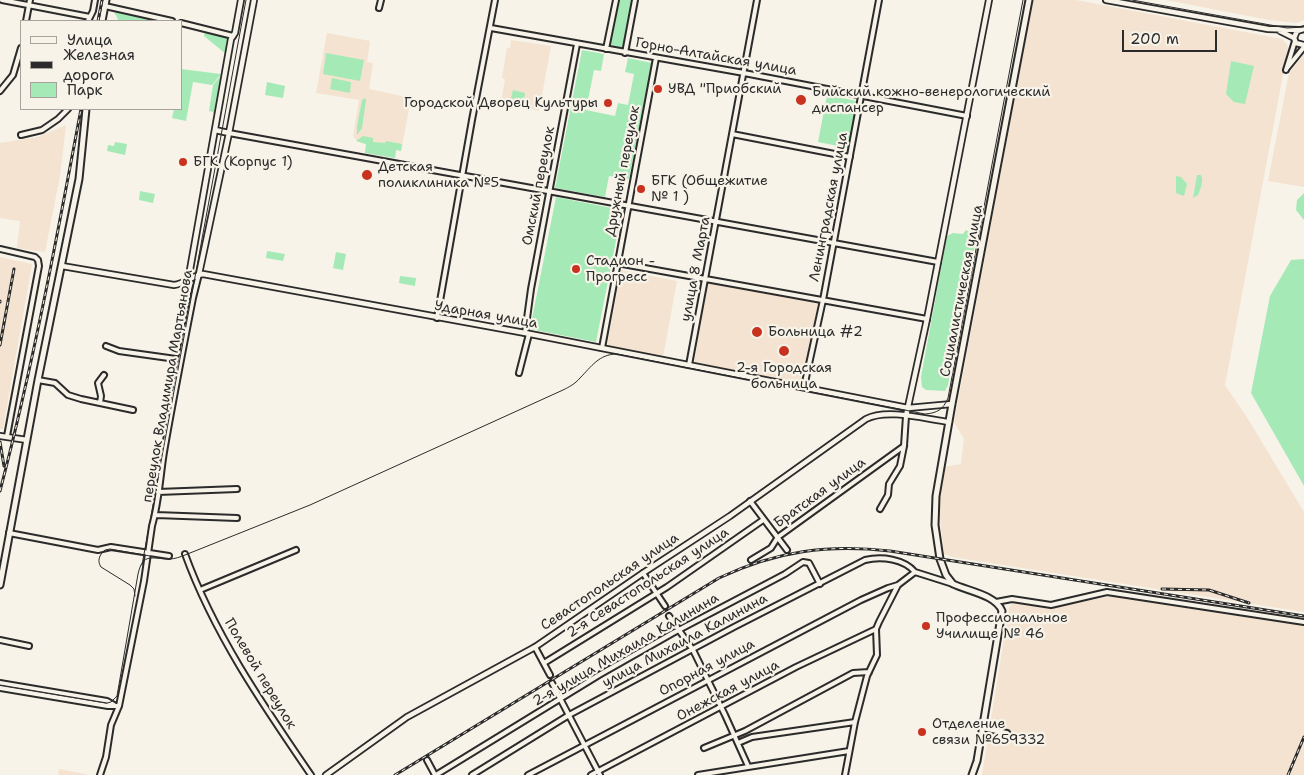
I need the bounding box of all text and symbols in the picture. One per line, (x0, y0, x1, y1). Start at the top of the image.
legend (20, 20, 182, 110)
scale bar (1124, 20, 1219, 52)
text: 200 m (1130, 29, 1179, 49)
text: Улица (67, 30, 112, 50)
street label: Горно-Алтайская улица (634, 35, 798, 79)
text: Железная дорога (63, 45, 135, 85)
text: Парк (67, 80, 103, 100)
place label: УВД "Приобский (668, 81, 781, 97)
marker: УВД "Приобский (652, 83, 664, 95)
place label: Бийский кожно-венерологический диспансер (812, 84, 1050, 116)
marker: Бийский кожно-венерологический диспансер (794, 93, 808, 107)
place label: Городской Дворец Культуры (404, 95, 598, 111)
marker: Городской Дворец Культуры (602, 97, 614, 109)
street label: Дружный переулок (602, 104, 644, 238)
street label: Омский переулок (519, 125, 559, 247)
street label: Ленинградская улица (806, 131, 852, 283)
place label: БГК (Корпус 1) (193, 154, 292, 170)
marker: БГК (Корпус 1) (177, 156, 189, 168)
place label: Детская поликлиника №5 (378, 159, 499, 192)
marker: Детская поликлиника №5 (360, 168, 374, 182)
place label: БГК (Общежитие № 1 ) (651, 173, 768, 206)
marker: БГК (Общежитие № 1 ) (635, 183, 647, 195)
street label: Социалистическая улица (937, 204, 987, 378)
street label: улица 8 Марта (678, 215, 714, 323)
place label: Стадион - Прогресс (586, 253, 655, 286)
marker: Стадион - Прогресс (570, 263, 582, 275)
street label: переулок Владимира Мартьянова (139, 268, 197, 504)
street label: Ударная улица (433, 298, 539, 332)
place label: Больница #2 (768, 324, 863, 340)
marker: Больница #2 (750, 325, 764, 339)
marker: 2-я Городская больница (777, 344, 791, 358)
place label: 2-я Городская больница (736, 360, 832, 392)
street label: Братская улица (771, 454, 869, 532)
street label: 2-я Севастопольская улица (564, 524, 732, 642)
street label: Севастопольская улица (538, 530, 682, 634)
street label: 2-я улица Михаила Калинина (530, 590, 722, 710)
street label: улица Михаила Калинина (600, 590, 770, 692)
place label: Профессиональное Училище № 46 (936, 610, 1068, 642)
street label: Полевой переулок (220, 616, 300, 732)
marker: Профессиональное Училище № 46 (920, 620, 932, 632)
street label: Опорная улица (656, 636, 758, 700)
street label: Онежская улица (674, 657, 782, 725)
place label: Отделение связи №659332 (932, 716, 1045, 749)
marker: Отделение связи №659332 (916, 726, 928, 738)

